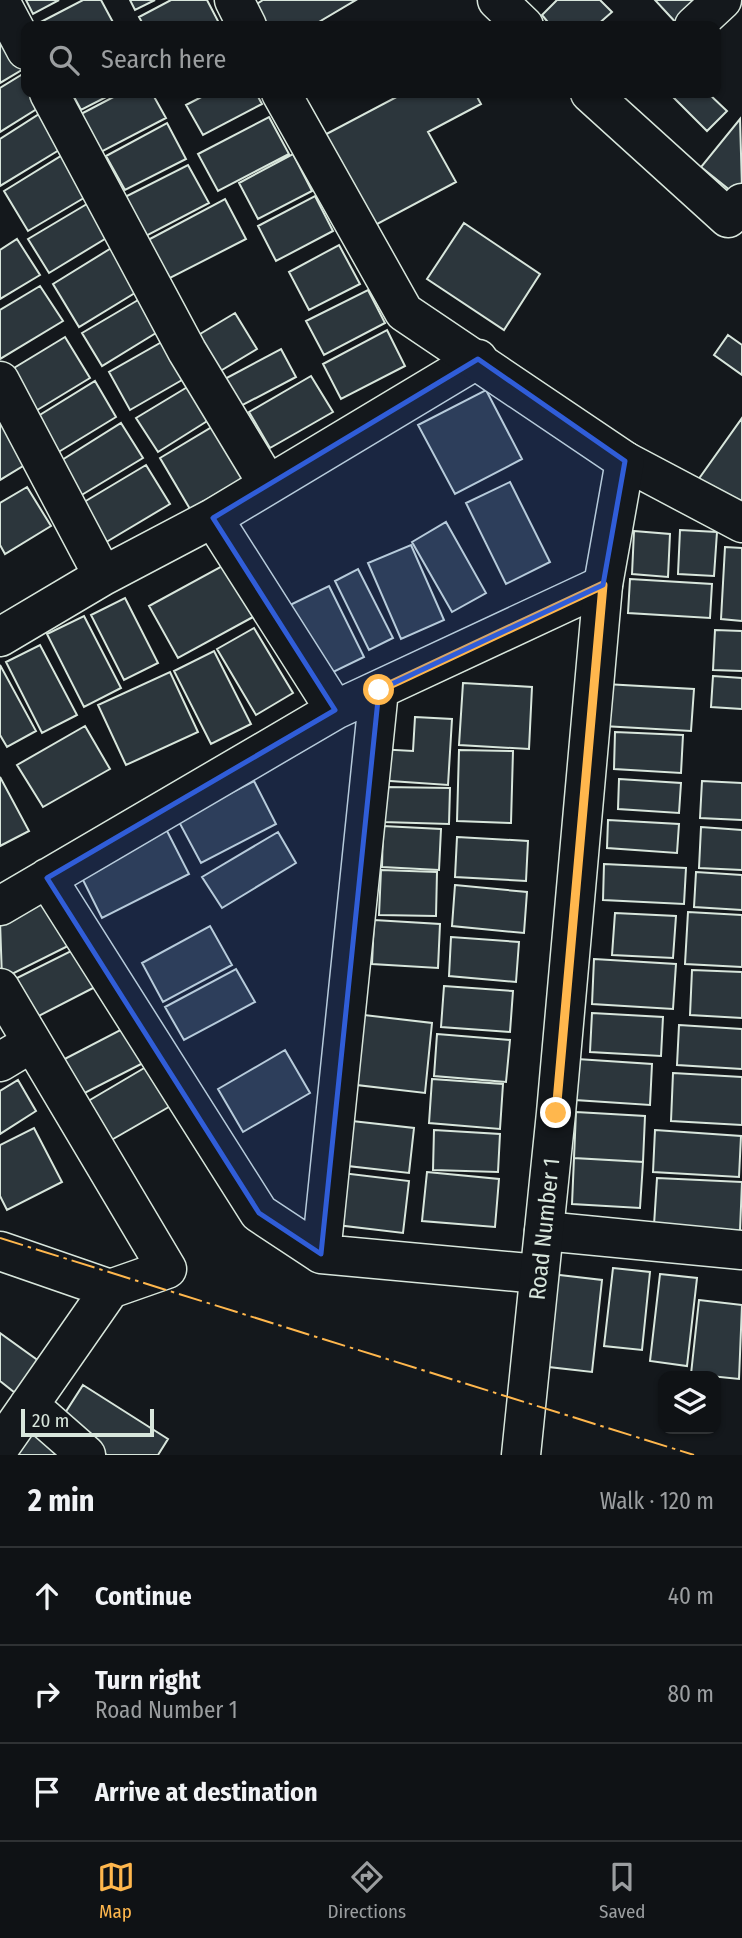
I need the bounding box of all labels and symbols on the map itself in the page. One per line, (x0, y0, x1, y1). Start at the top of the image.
route start (363, 674, 394, 705)
route end (540, 1097, 571, 1128)
street label: Road Number 1 (523, 1157, 565, 1301)
scale bar (21, 1406, 154, 1438)

